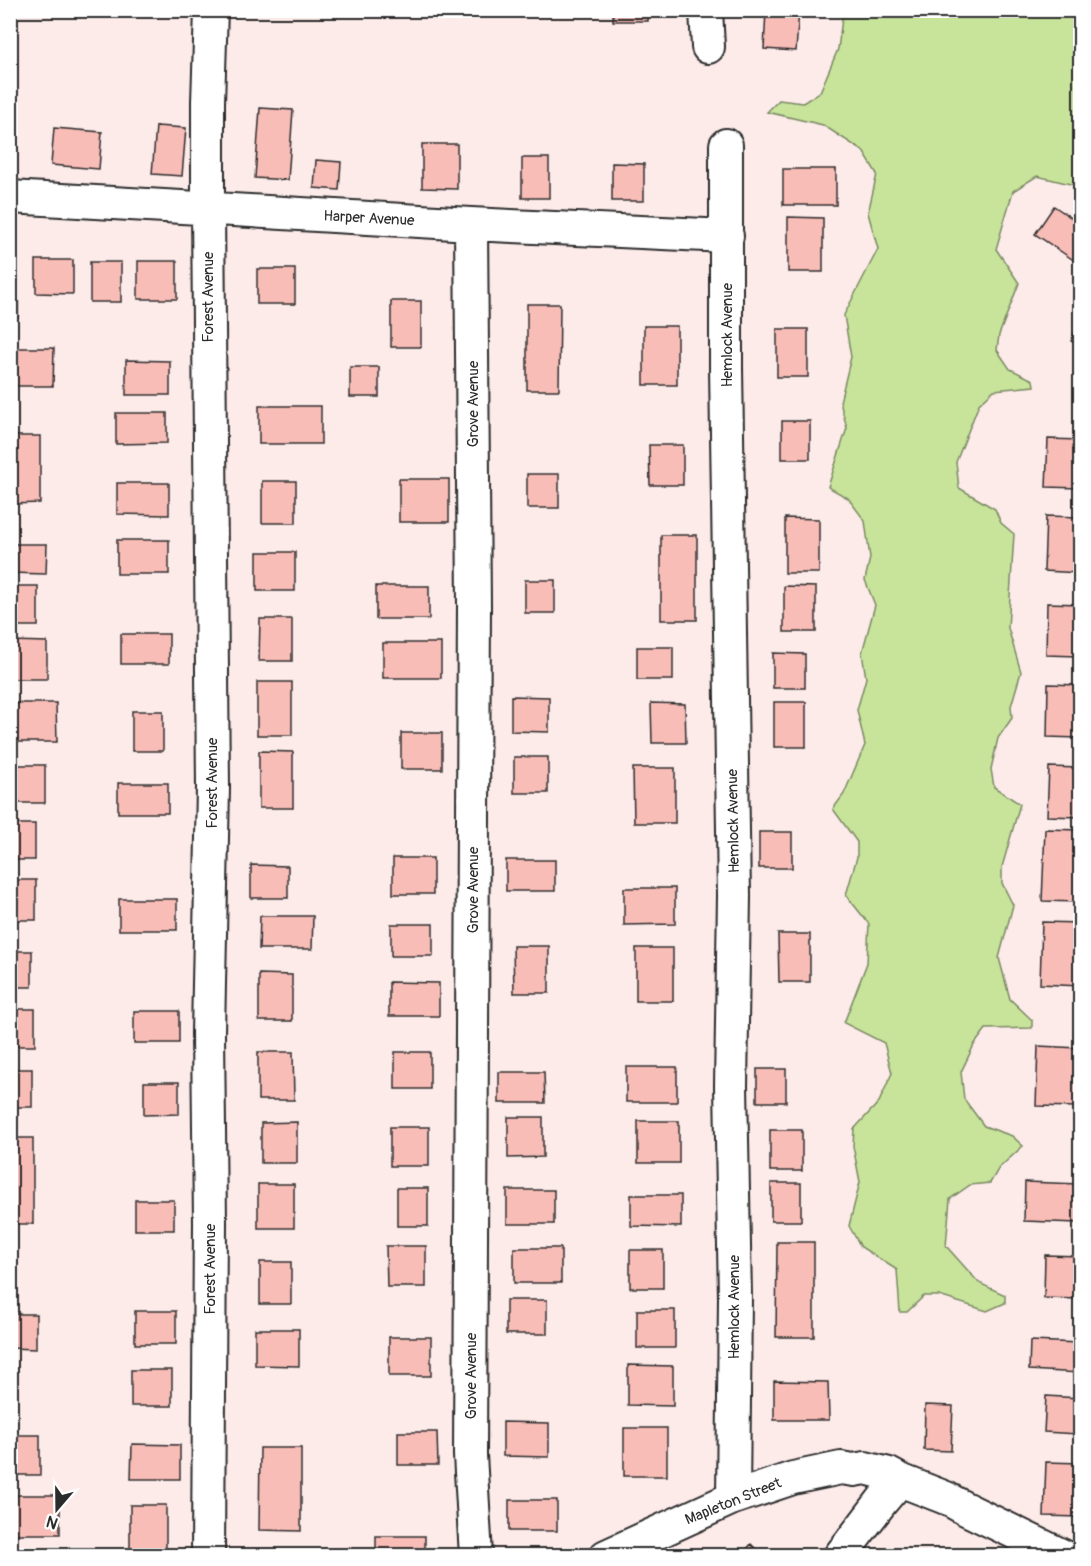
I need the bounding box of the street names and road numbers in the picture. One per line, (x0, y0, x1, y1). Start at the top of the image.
street label: Harper Avenue (323, 207, 416, 230)
street label: Forest Avenue (199, 251, 218, 342)
street label: Hemlock Avenue (718, 282, 737, 387)
street label: Grove Avenue (464, 360, 483, 447)
street label: Forest Avenue (203, 737, 222, 828)
street label: Hemlock Avenue (723, 768, 744, 873)
street label: Grove Avenue (464, 846, 483, 933)
street label: Forest Avenue (201, 1223, 220, 1314)
street label: Hemlock Avenue (725, 1254, 744, 1359)
street label: Grove Avenue (462, 1332, 481, 1419)
street label: Mapleton Street (682, 1473, 785, 1529)

